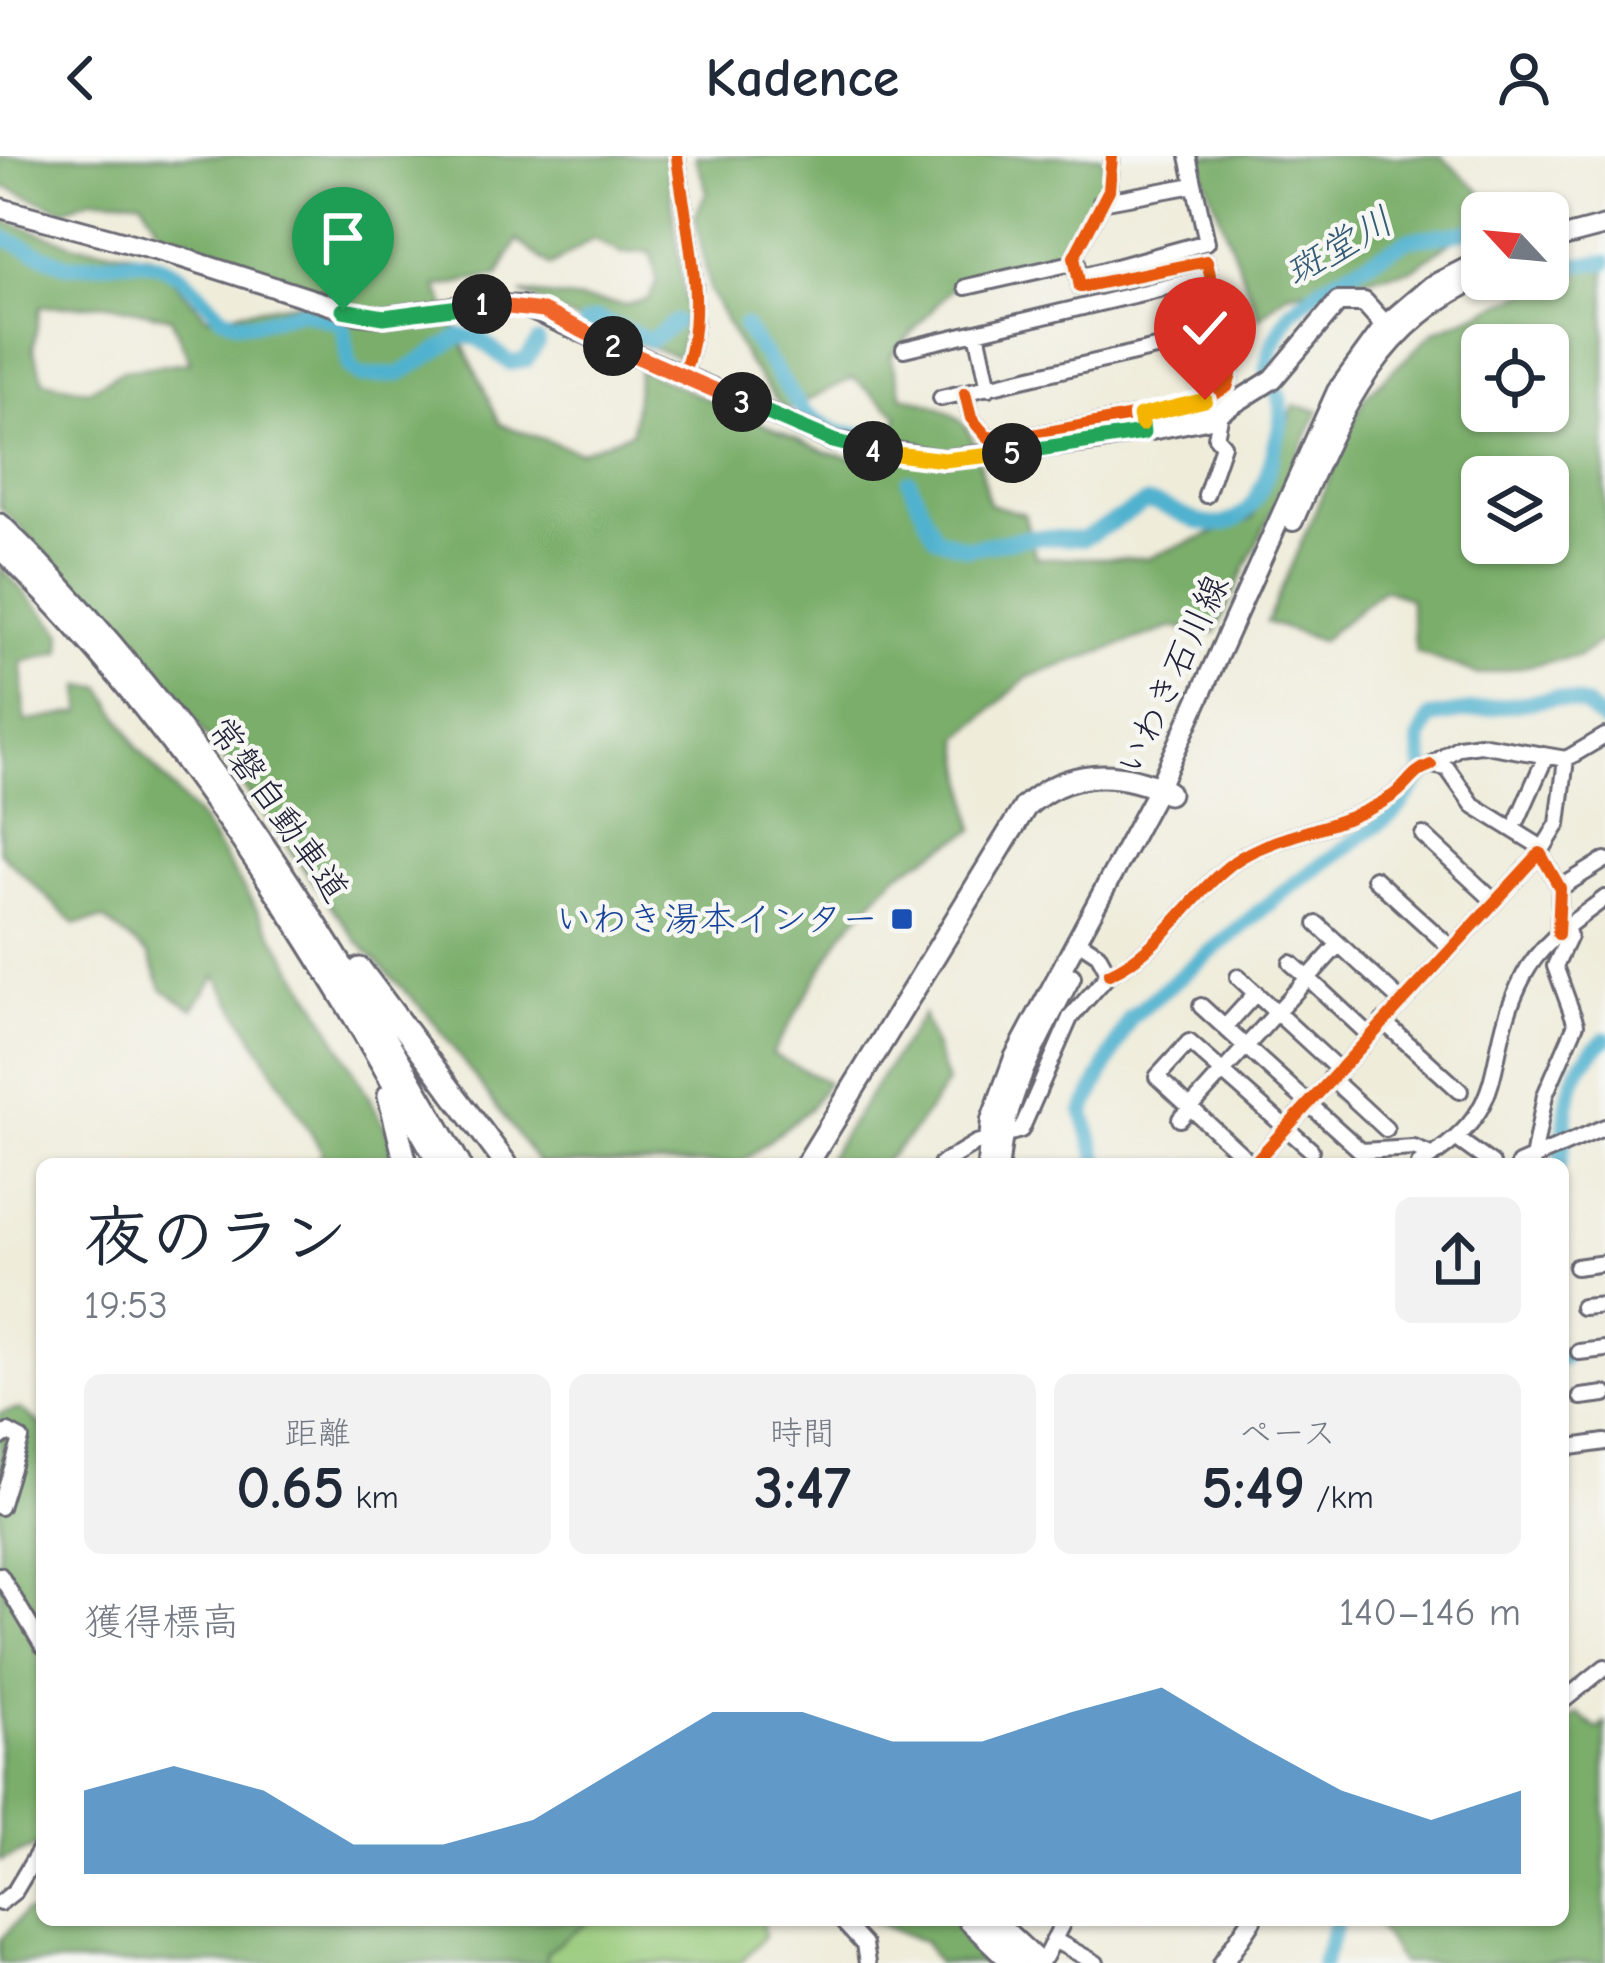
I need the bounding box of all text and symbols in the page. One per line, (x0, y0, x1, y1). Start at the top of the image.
icon: back (48, 45, 114, 111)
icon: person (1491, 45, 1557, 111)
text: Kadence (706, 47, 899, 110)
pin (292, 187, 394, 310)
north arrow (1461, 192, 1569, 300)
map controls (1461, 192, 1569, 564)
water label: 斑堂川 (1277, 198, 1401, 296)
icon: arrive (310, 205, 376, 271)
pin: 1 (452, 274, 512, 334)
pin (1154, 277, 1256, 400)
text: 1 (476, 285, 488, 323)
icon: check (1172, 295, 1238, 361)
pin: 2 (583, 316, 643, 376)
button: locate (1461, 324, 1569, 432)
text: 2 (605, 327, 621, 365)
pin: 3 (712, 372, 772, 432)
text: 3 (734, 383, 750, 421)
pin: 4 (843, 421, 903, 481)
pin: 5 (982, 423, 1042, 483)
text: 4 (865, 432, 881, 470)
text: 5 (1003, 434, 1021, 472)
button: layers (1461, 456, 1569, 564)
street label: いわき石川線 (1109, 568, 1237, 782)
street label: 常磐自動車道 (199, 710, 357, 910)
place label: いわき湯本インター (555, 899, 878, 940)
marker: いわき湯本インター (889, 906, 915, 932)
button: share (1395, 1197, 1521, 1323)
text: 夜のラン (84, 1200, 348, 1276)
text: 19:53 (84, 1283, 168, 1328)
text: 距離 (285, 1414, 351, 1452)
text: 時間 (770, 1414, 836, 1452)
text: ペース (1239, 1414, 1336, 1452)
text: 0.65 (236, 1454, 345, 1523)
text: 3:47 (754, 1454, 851, 1523)
text: 5:49 (1201, 1454, 1305, 1523)
text: km (345, 1478, 399, 1516)
text: /km (1305, 1478, 1374, 1516)
text: 140–146 m (1339, 1590, 1521, 1635)
text: 獲得標高 (84, 1600, 240, 1645)

